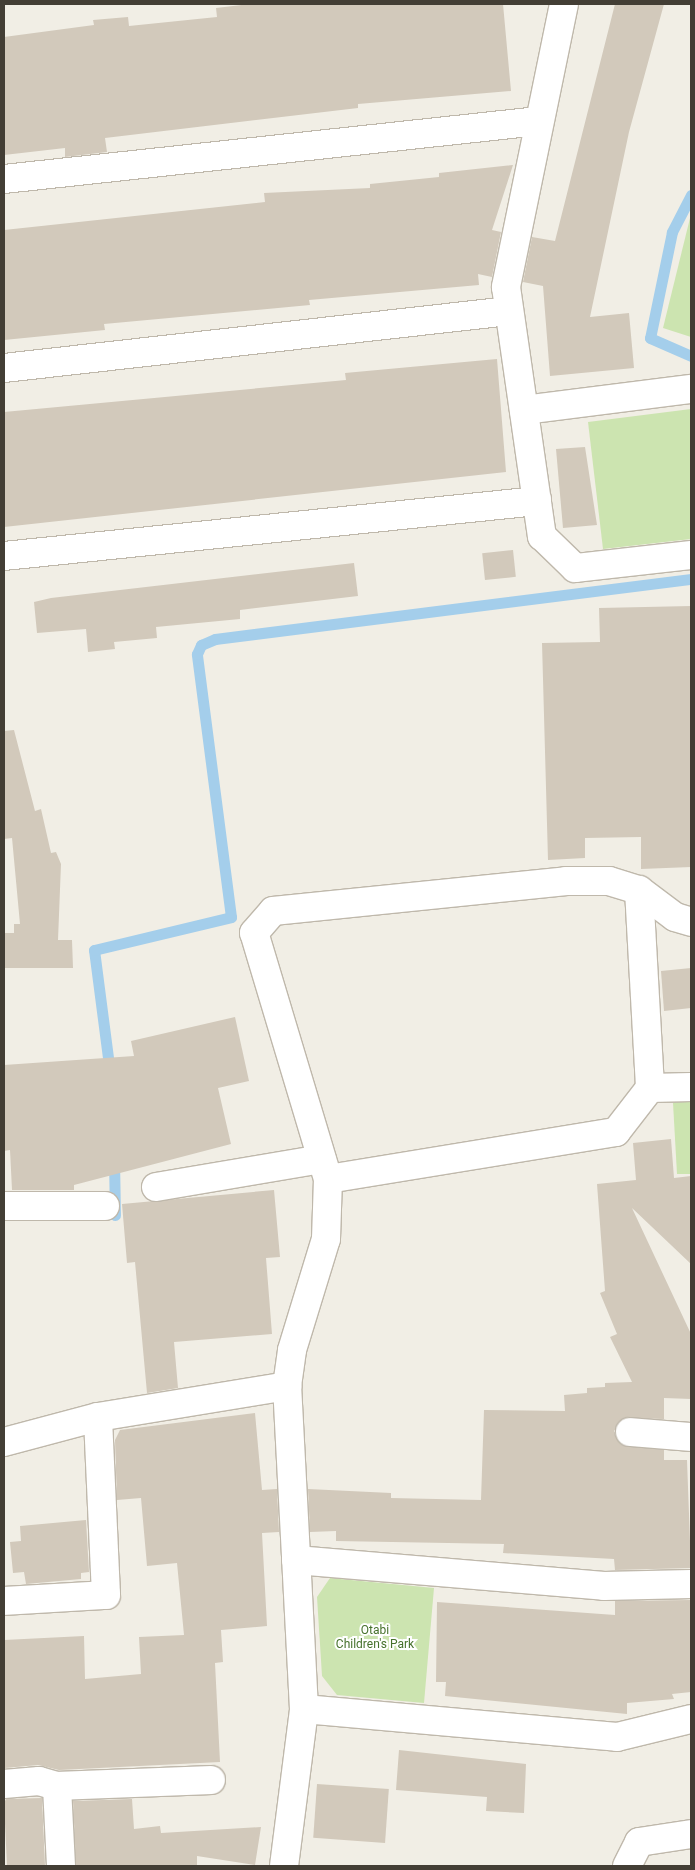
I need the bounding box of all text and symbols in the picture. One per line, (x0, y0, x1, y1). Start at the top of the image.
park label: Otabi Children's Park (336, 1624, 414, 1652)

